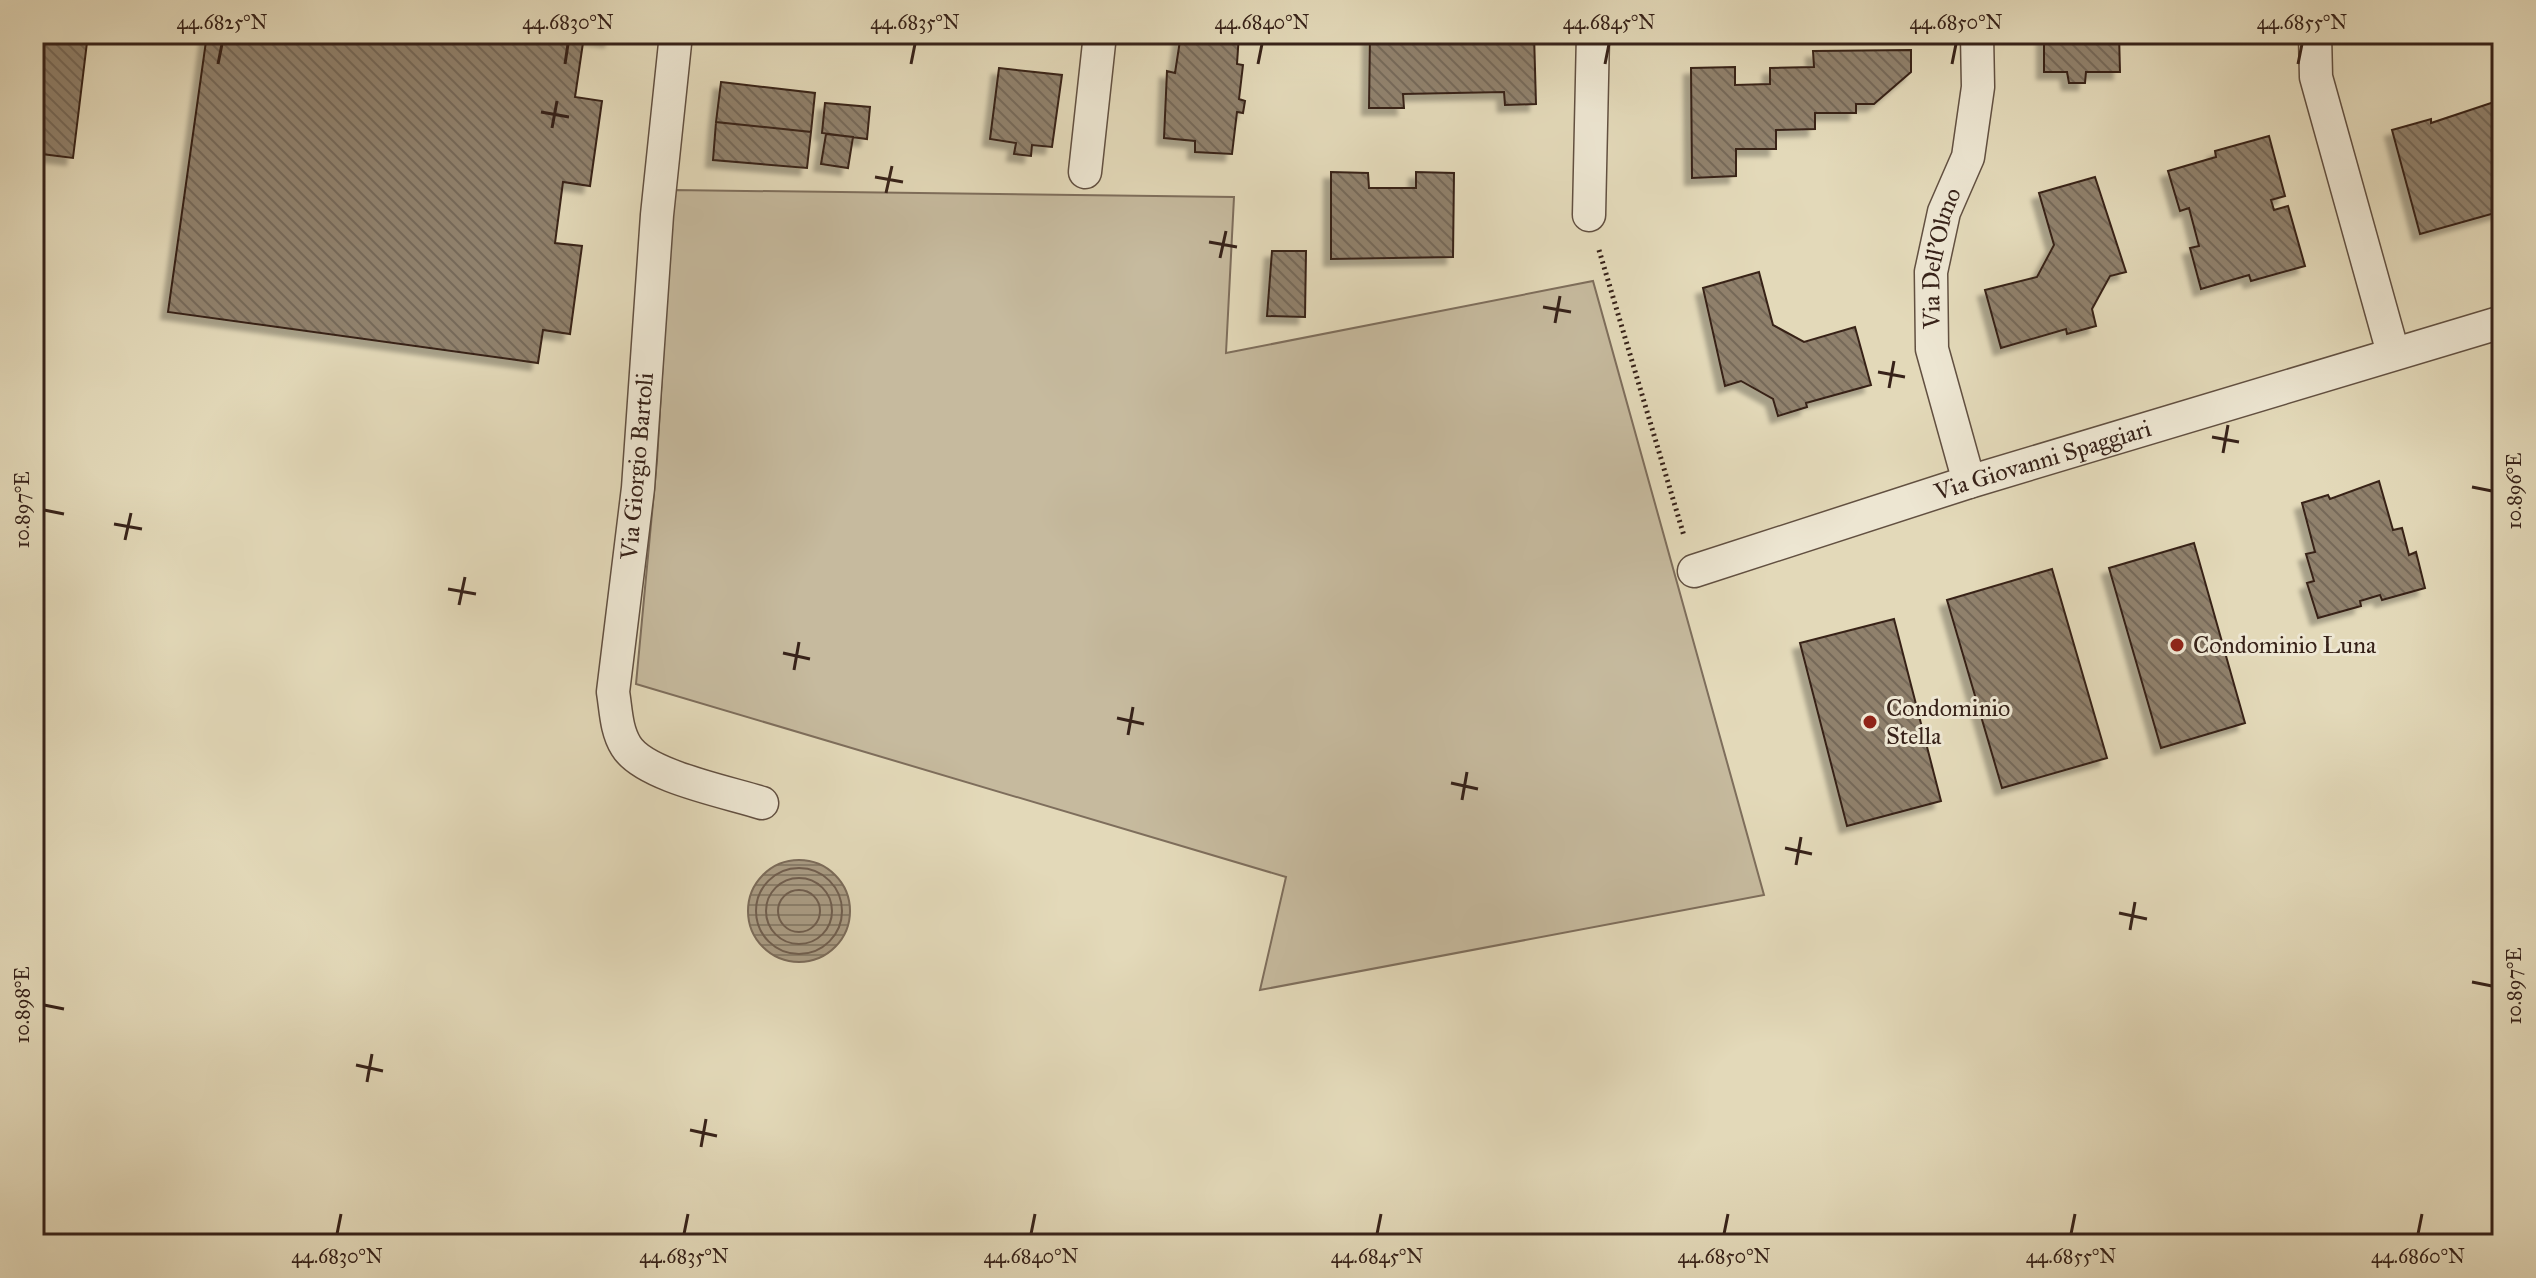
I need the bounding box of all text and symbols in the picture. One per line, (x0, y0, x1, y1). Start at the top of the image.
text: 44.6825°N (176, 10, 268, 34)
text: 44.6830°N (522, 10, 614, 34)
text: 44.6835°N (870, 10, 960, 34)
text: 44.6840°N (1215, 10, 1309, 34)
text: 44.6845°N (1563, 10, 1655, 34)
text: 44.6850°N (1910, 10, 2002, 34)
text: 44.6855°N (2257, 10, 2347, 34)
street label: Via Dell'Olmo (1916, 183, 1968, 330)
street label: Via Giorgio Bartoli (614, 371, 660, 562)
street label: Via Giovanni Spaggiari (1930, 413, 2155, 507)
text: 10.896°E (2502, 453, 2526, 529)
text: 10.897°E (10, 471, 34, 549)
place label: Condominio Luna (2193, 630, 2377, 660)
marker: Condominio Luna (2168, 636, 2186, 654)
place label: Condominio Stella (1886, 693, 2010, 751)
marker: Condominio Stella (1861, 713, 1879, 731)
text: 10.897°E (2502, 947, 2526, 1025)
text: 10.898°E (10, 966, 34, 1044)
text: 44.6830°N (291, 1244, 383, 1268)
text: 44.6835°N (639, 1244, 729, 1268)
text: 44.6840°N (984, 1244, 1078, 1268)
text: 44.6845°N (1331, 1244, 1423, 1268)
text: 44.6850°N (1678, 1244, 1770, 1268)
text: 44.6855°N (2026, 1244, 2116, 1268)
text: 44.6860°N (2371, 1244, 2465, 1268)

